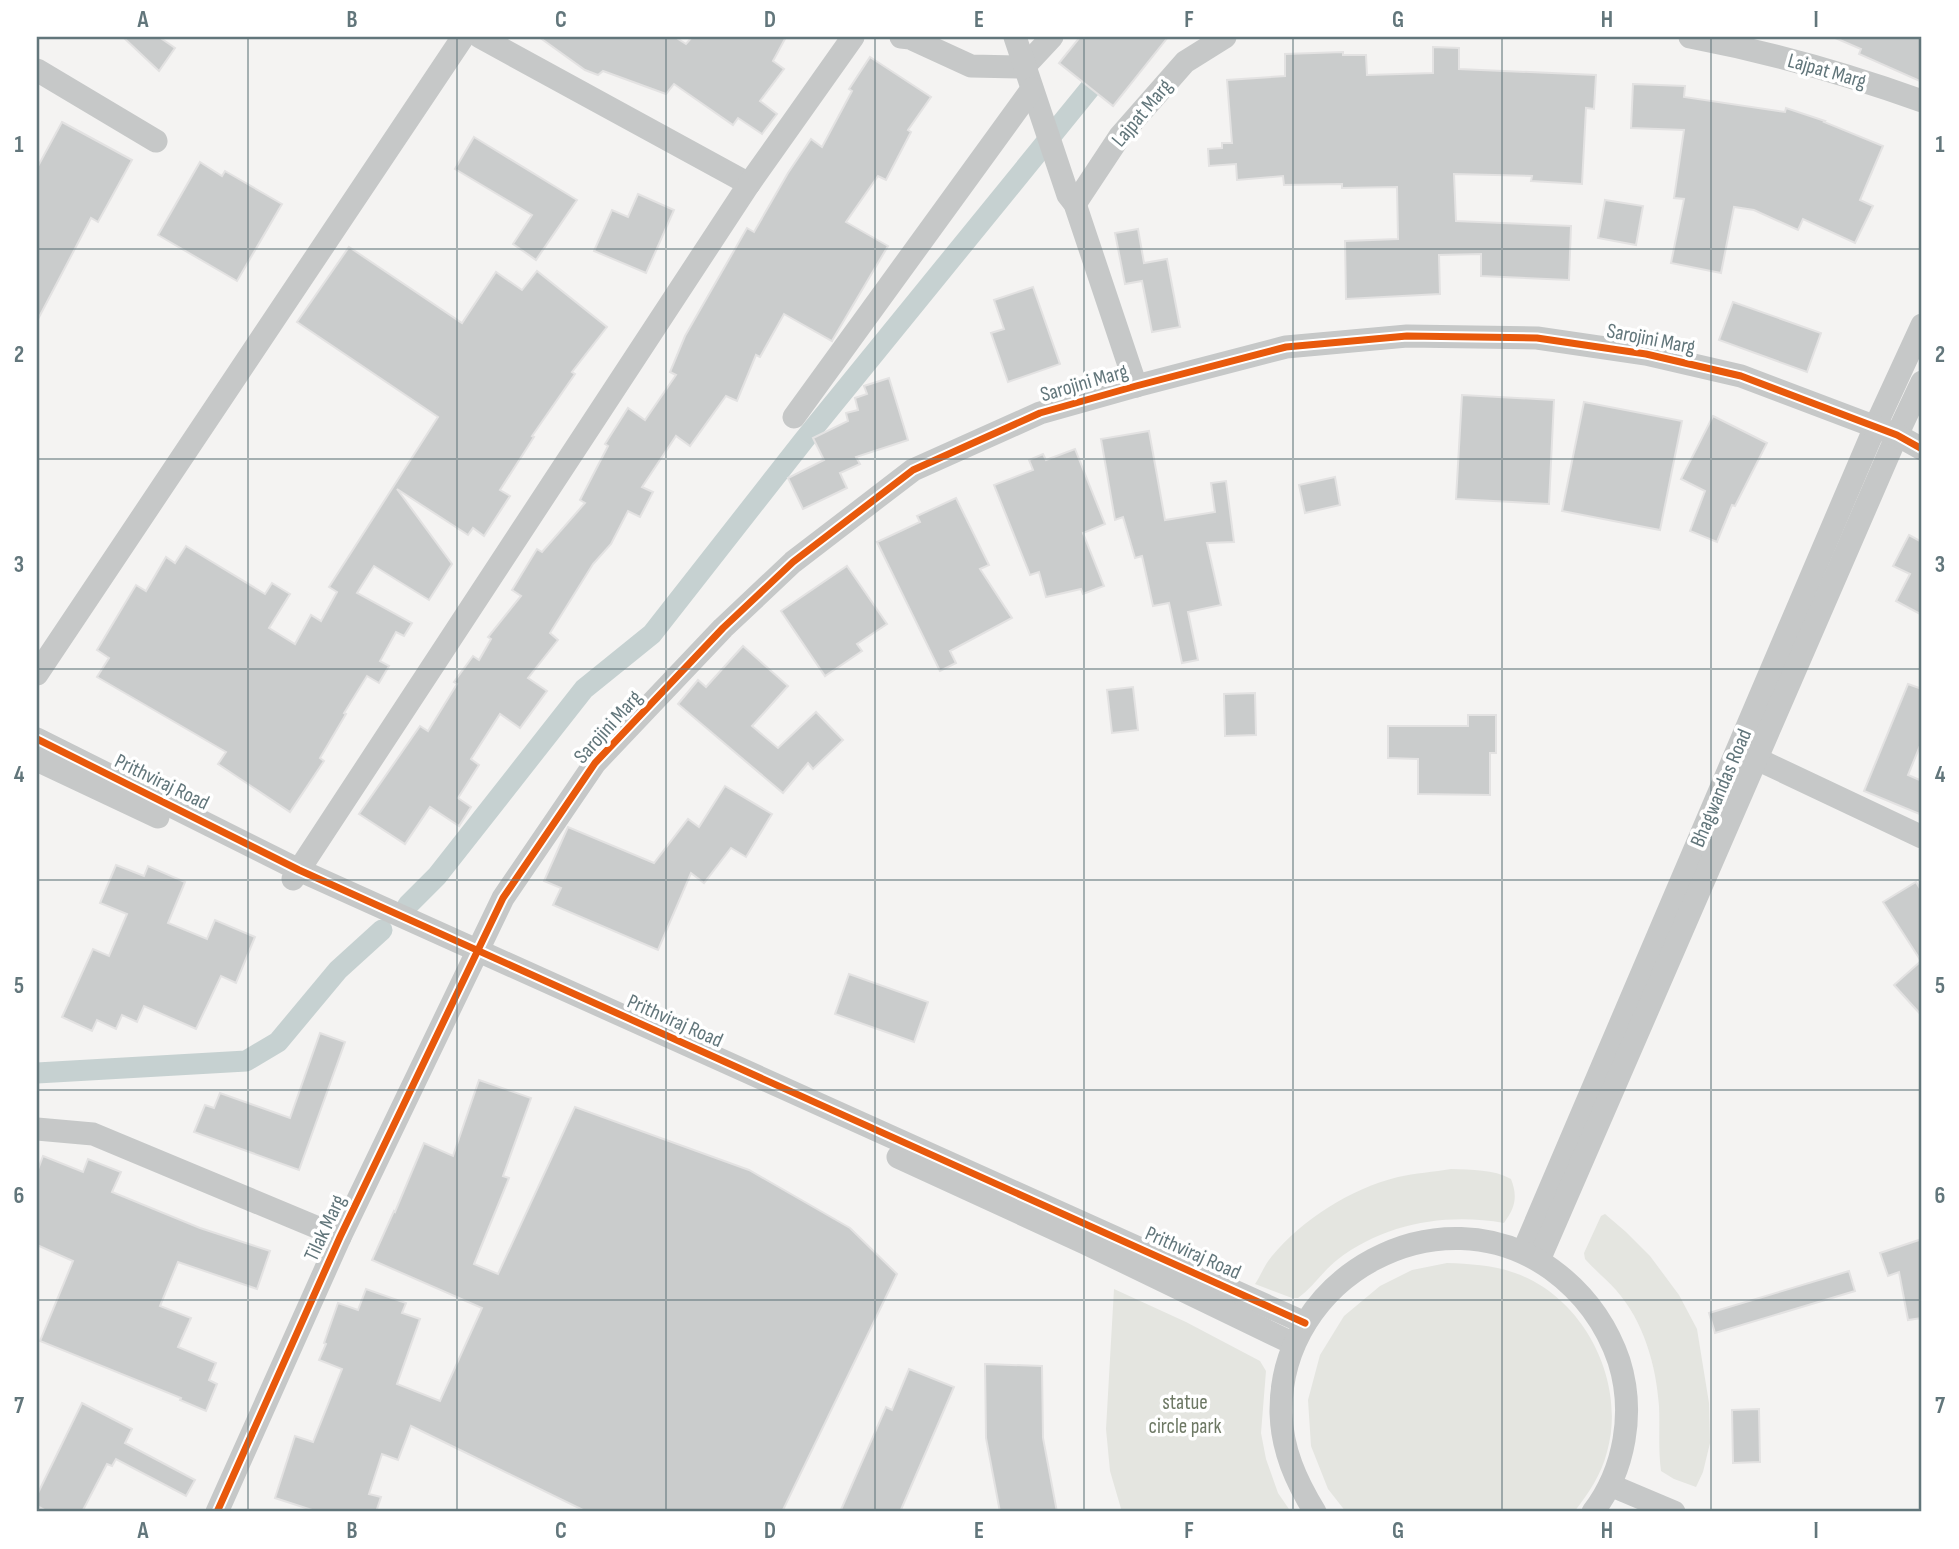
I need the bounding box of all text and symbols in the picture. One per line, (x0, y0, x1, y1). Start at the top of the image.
text: A (137, 6, 150, 34)
text: B (347, 6, 358, 34)
text: C (555, 6, 567, 34)
text: D (764, 6, 776, 34)
text: E (974, 6, 984, 34)
text: F (1184, 6, 1194, 34)
text: G (1392, 6, 1404, 34)
text: H (1601, 6, 1613, 34)
text: I (1813, 6, 1819, 34)
street label: Lajpat Marg (1785, 48, 1869, 94)
street label: Lajpat Marg (1107, 74, 1177, 152)
text: 1 (14, 131, 24, 159)
text: 1 (1935, 131, 1945, 159)
street label: Sarojini Marg (1605, 318, 1697, 360)
text: 2 (14, 341, 24, 369)
text: 2 (1935, 341, 1945, 369)
street label: Sarojini Marg (1037, 359, 1131, 407)
text: 3 (14, 551, 24, 579)
text: 3 (1935, 551, 1945, 579)
street label: Sarojini Marg (569, 685, 647, 769)
street label: Bhagwandas Road (1685, 725, 1757, 851)
street label: Prithviraj Road (111, 748, 213, 816)
text: 4 (14, 761, 25, 789)
text: 4 (1935, 761, 1946, 789)
text: 5 (14, 972, 24, 1000)
text: 5 (1935, 972, 1945, 1000)
street label: Prithviraj Road (623, 989, 727, 1053)
text: 6 (14, 1182, 24, 1210)
text: 6 (1935, 1182, 1945, 1210)
street label: Tilak Marg (299, 1191, 351, 1265)
street label: Prithviraj Road (1141, 1221, 1245, 1285)
park label: statue circle park (1149, 1390, 1221, 1439)
text: 7 (14, 1392, 24, 1420)
text: 7 (1935, 1392, 1945, 1420)
text: A (137, 1517, 150, 1545)
text: B (347, 1517, 358, 1545)
text: C (555, 1517, 567, 1545)
text: D (764, 1517, 776, 1545)
text: E (974, 1517, 984, 1545)
text: F (1184, 1517, 1194, 1545)
text: G (1392, 1517, 1404, 1545)
text: H (1601, 1517, 1613, 1545)
text: I (1813, 1517, 1819, 1545)

